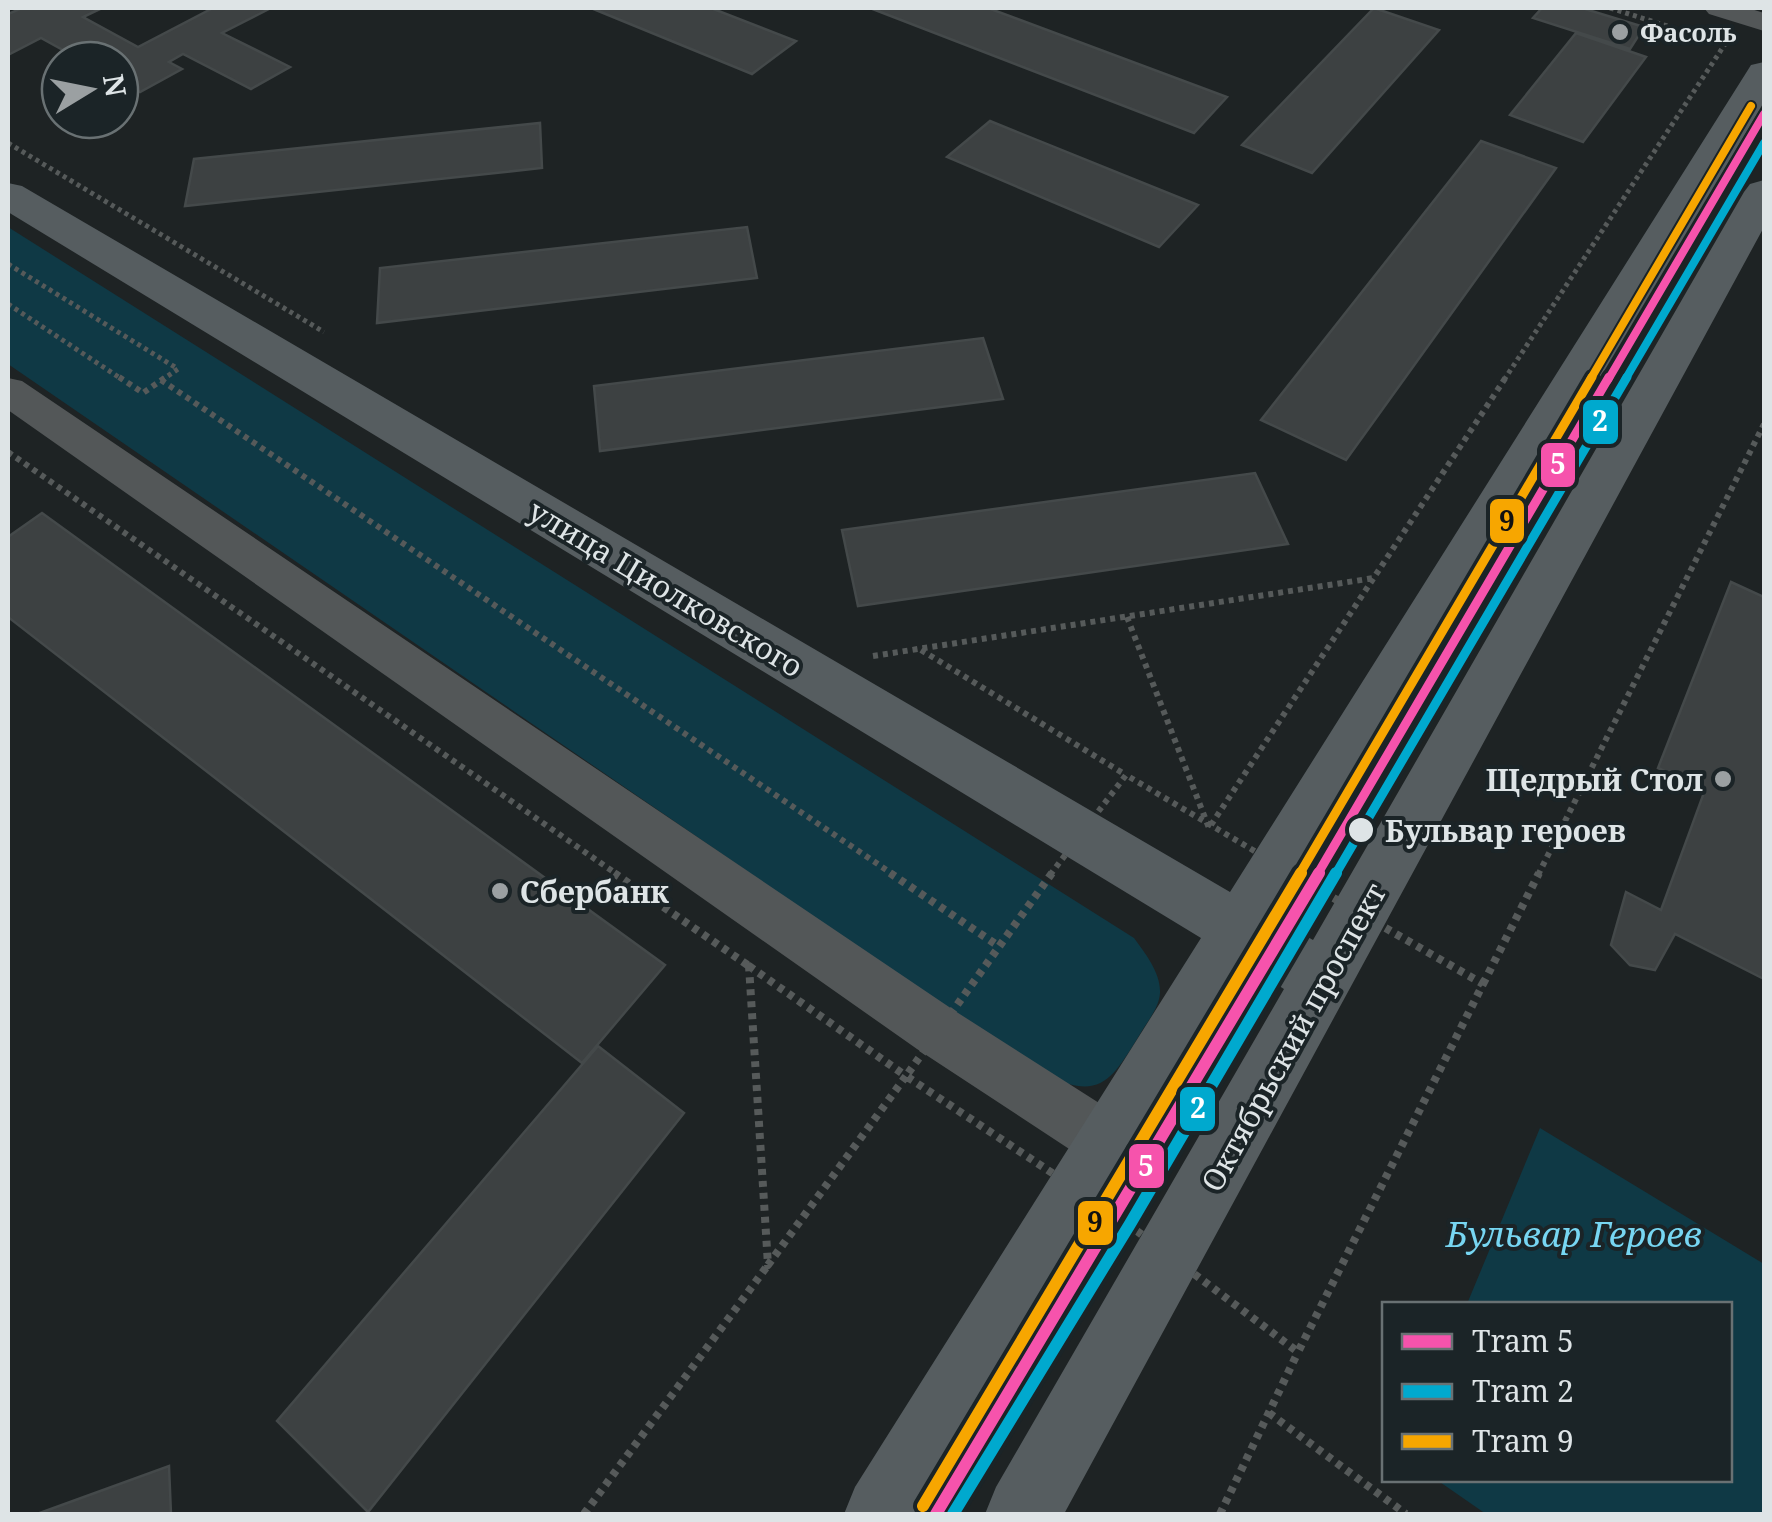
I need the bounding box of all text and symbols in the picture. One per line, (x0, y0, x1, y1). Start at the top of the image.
place label: Фасоль (1640, 15, 1737, 49)
marker: Фасоль (1609, 21, 1631, 43)
north arrow (40, 40, 140, 140)
text: N (95, 71, 136, 100)
line badge: 2 (1581, 398, 1620, 446)
text: 2 (1592, 401, 1608, 439)
line badge: 5 (1539, 441, 1577, 489)
text: 5 (1550, 444, 1566, 482)
street label: улица Циолковского (521, 490, 811, 686)
line badge: 9 (1488, 497, 1526, 545)
text: 9 (1499, 501, 1515, 539)
place label: Щедрый Стол (1486, 759, 1703, 800)
marker: Щедрый Стол (1712, 768, 1734, 790)
place label: Бульвар героев (1385, 810, 1626, 851)
marker: Бульвар героев (1346, 815, 1376, 845)
place label: Сбербанк (520, 871, 669, 912)
street label: Октябрьский проспект (1191, 875, 1395, 1199)
marker: Сбербанк (489, 880, 511, 902)
line badge: 2 (1178, 1085, 1217, 1133)
text: 2 (1190, 1088, 1206, 1126)
line badge: 5 (1127, 1142, 1166, 1190)
text: 5 (1138, 1146, 1154, 1184)
line badge: 9 (1076, 1199, 1115, 1247)
text: 9 (1087, 1202, 1103, 1240)
park label: Бульвар Героев (1445, 1210, 1702, 1257)
legend (1382, 1302, 1732, 1482)
text: Tram 5 (1472, 1320, 1574, 1361)
text: Tram 2 (1472, 1370, 1574, 1411)
text: Tram 9 (1472, 1420, 1574, 1461)

